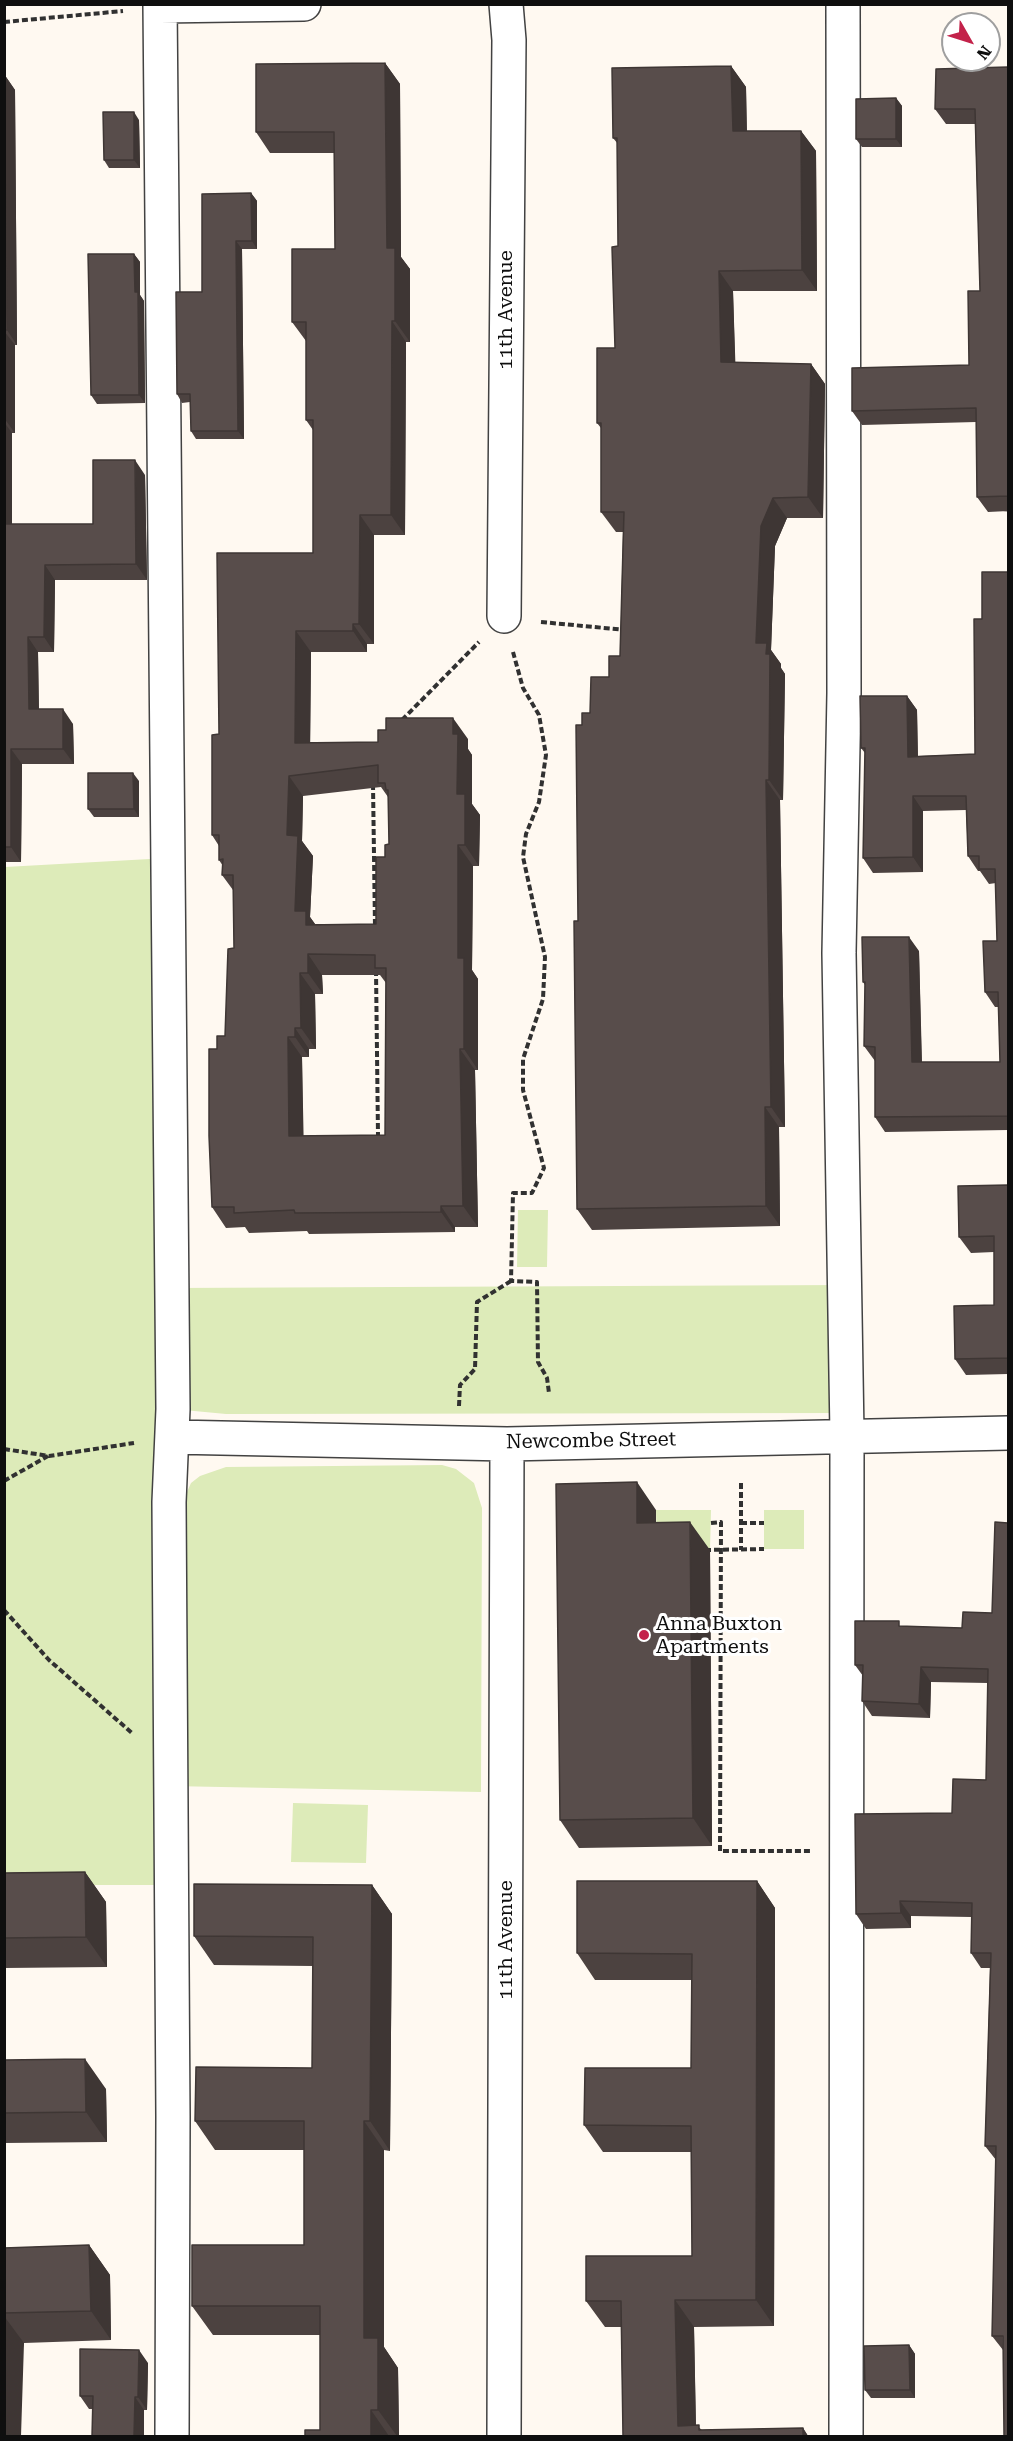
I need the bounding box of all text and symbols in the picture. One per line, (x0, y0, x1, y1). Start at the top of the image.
north arrow (941, 12, 1001, 72)
text: N (973, 42, 995, 63)
street label: 11th Avenue (494, 250, 518, 370)
street label: Newcombe Street (506, 1428, 676, 1454)
place label: Anna Buxton Apartments (656, 1612, 782, 1659)
marker: Anna Buxton Apartments (637, 1628, 651, 1642)
street label: 11th Avenue (494, 1880, 518, 2000)

